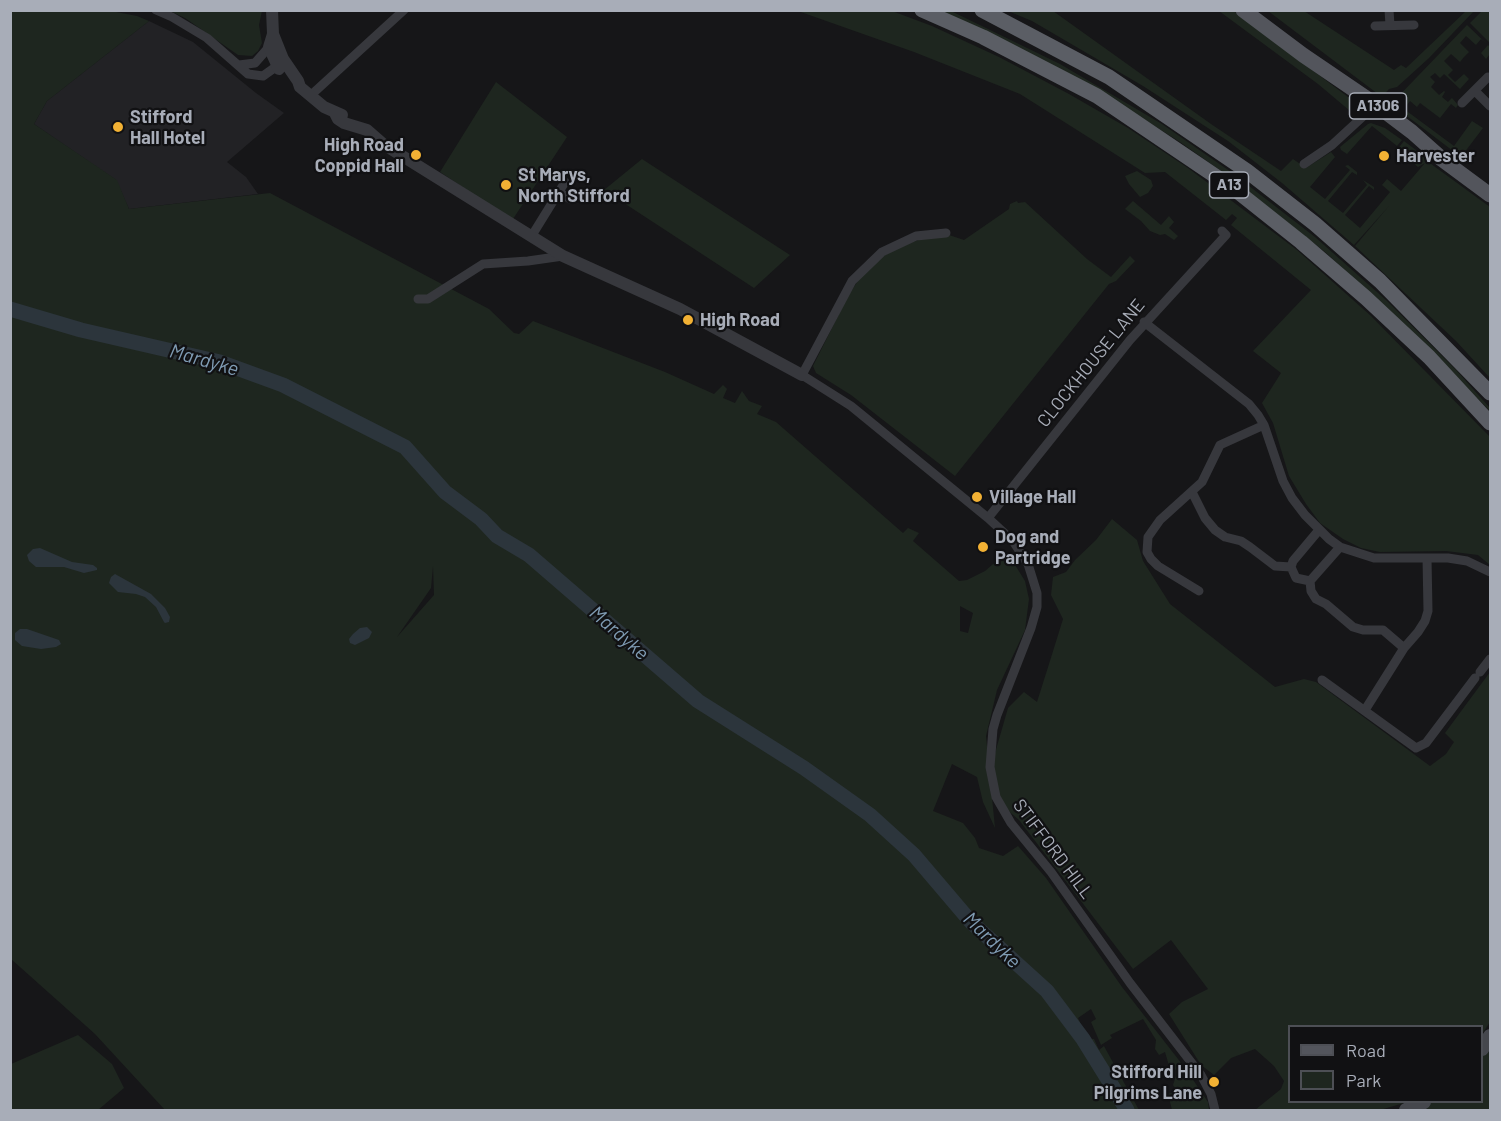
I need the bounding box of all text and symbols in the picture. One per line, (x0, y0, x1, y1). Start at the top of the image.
road number: A1306 (1350, 93, 1406, 119)
place label: Stifford Hall Hotel (130, 106, 205, 148)
marker: Stifford Hall Hotel (111, 120, 125, 134)
place label: High Road Coppid Hall (315, 134, 404, 176)
place label: Harvester (1396, 145, 1475, 167)
marker: High Road Coppid Hall (409, 148, 423, 162)
marker: Harvester (1377, 149, 1391, 163)
place label: St Marys, North Stifford (518, 164, 630, 207)
road number: A13 (1210, 172, 1248, 198)
marker: St Marys, North Stifford (499, 178, 513, 192)
street label: CLOCKHOUSE LANE (1033, 295, 1149, 431)
place label: High Road (700, 309, 780, 331)
marker: High Road (681, 313, 695, 327)
water label: Mardyke (167, 339, 241, 381)
place label: Village Hall (989, 486, 1076, 508)
marker: Village Hall (970, 490, 984, 504)
place label: Dog and Partridge (995, 526, 1070, 568)
marker: Dog and Partridge (976, 540, 990, 554)
water label: Mardyke (584, 601, 654, 665)
street label: STIFFORD HILL (1008, 795, 1098, 903)
water label: Mardyke (958, 907, 1026, 973)
legend (1288, 1025, 1483, 1103)
text: Road (1346, 1039, 1386, 1061)
place label: Stifford Hill Pilgrims Lane (1094, 1061, 1202, 1104)
text: Park (1346, 1069, 1381, 1091)
marker: Stifford Hill Pilgrims Lane (1207, 1075, 1221, 1089)

